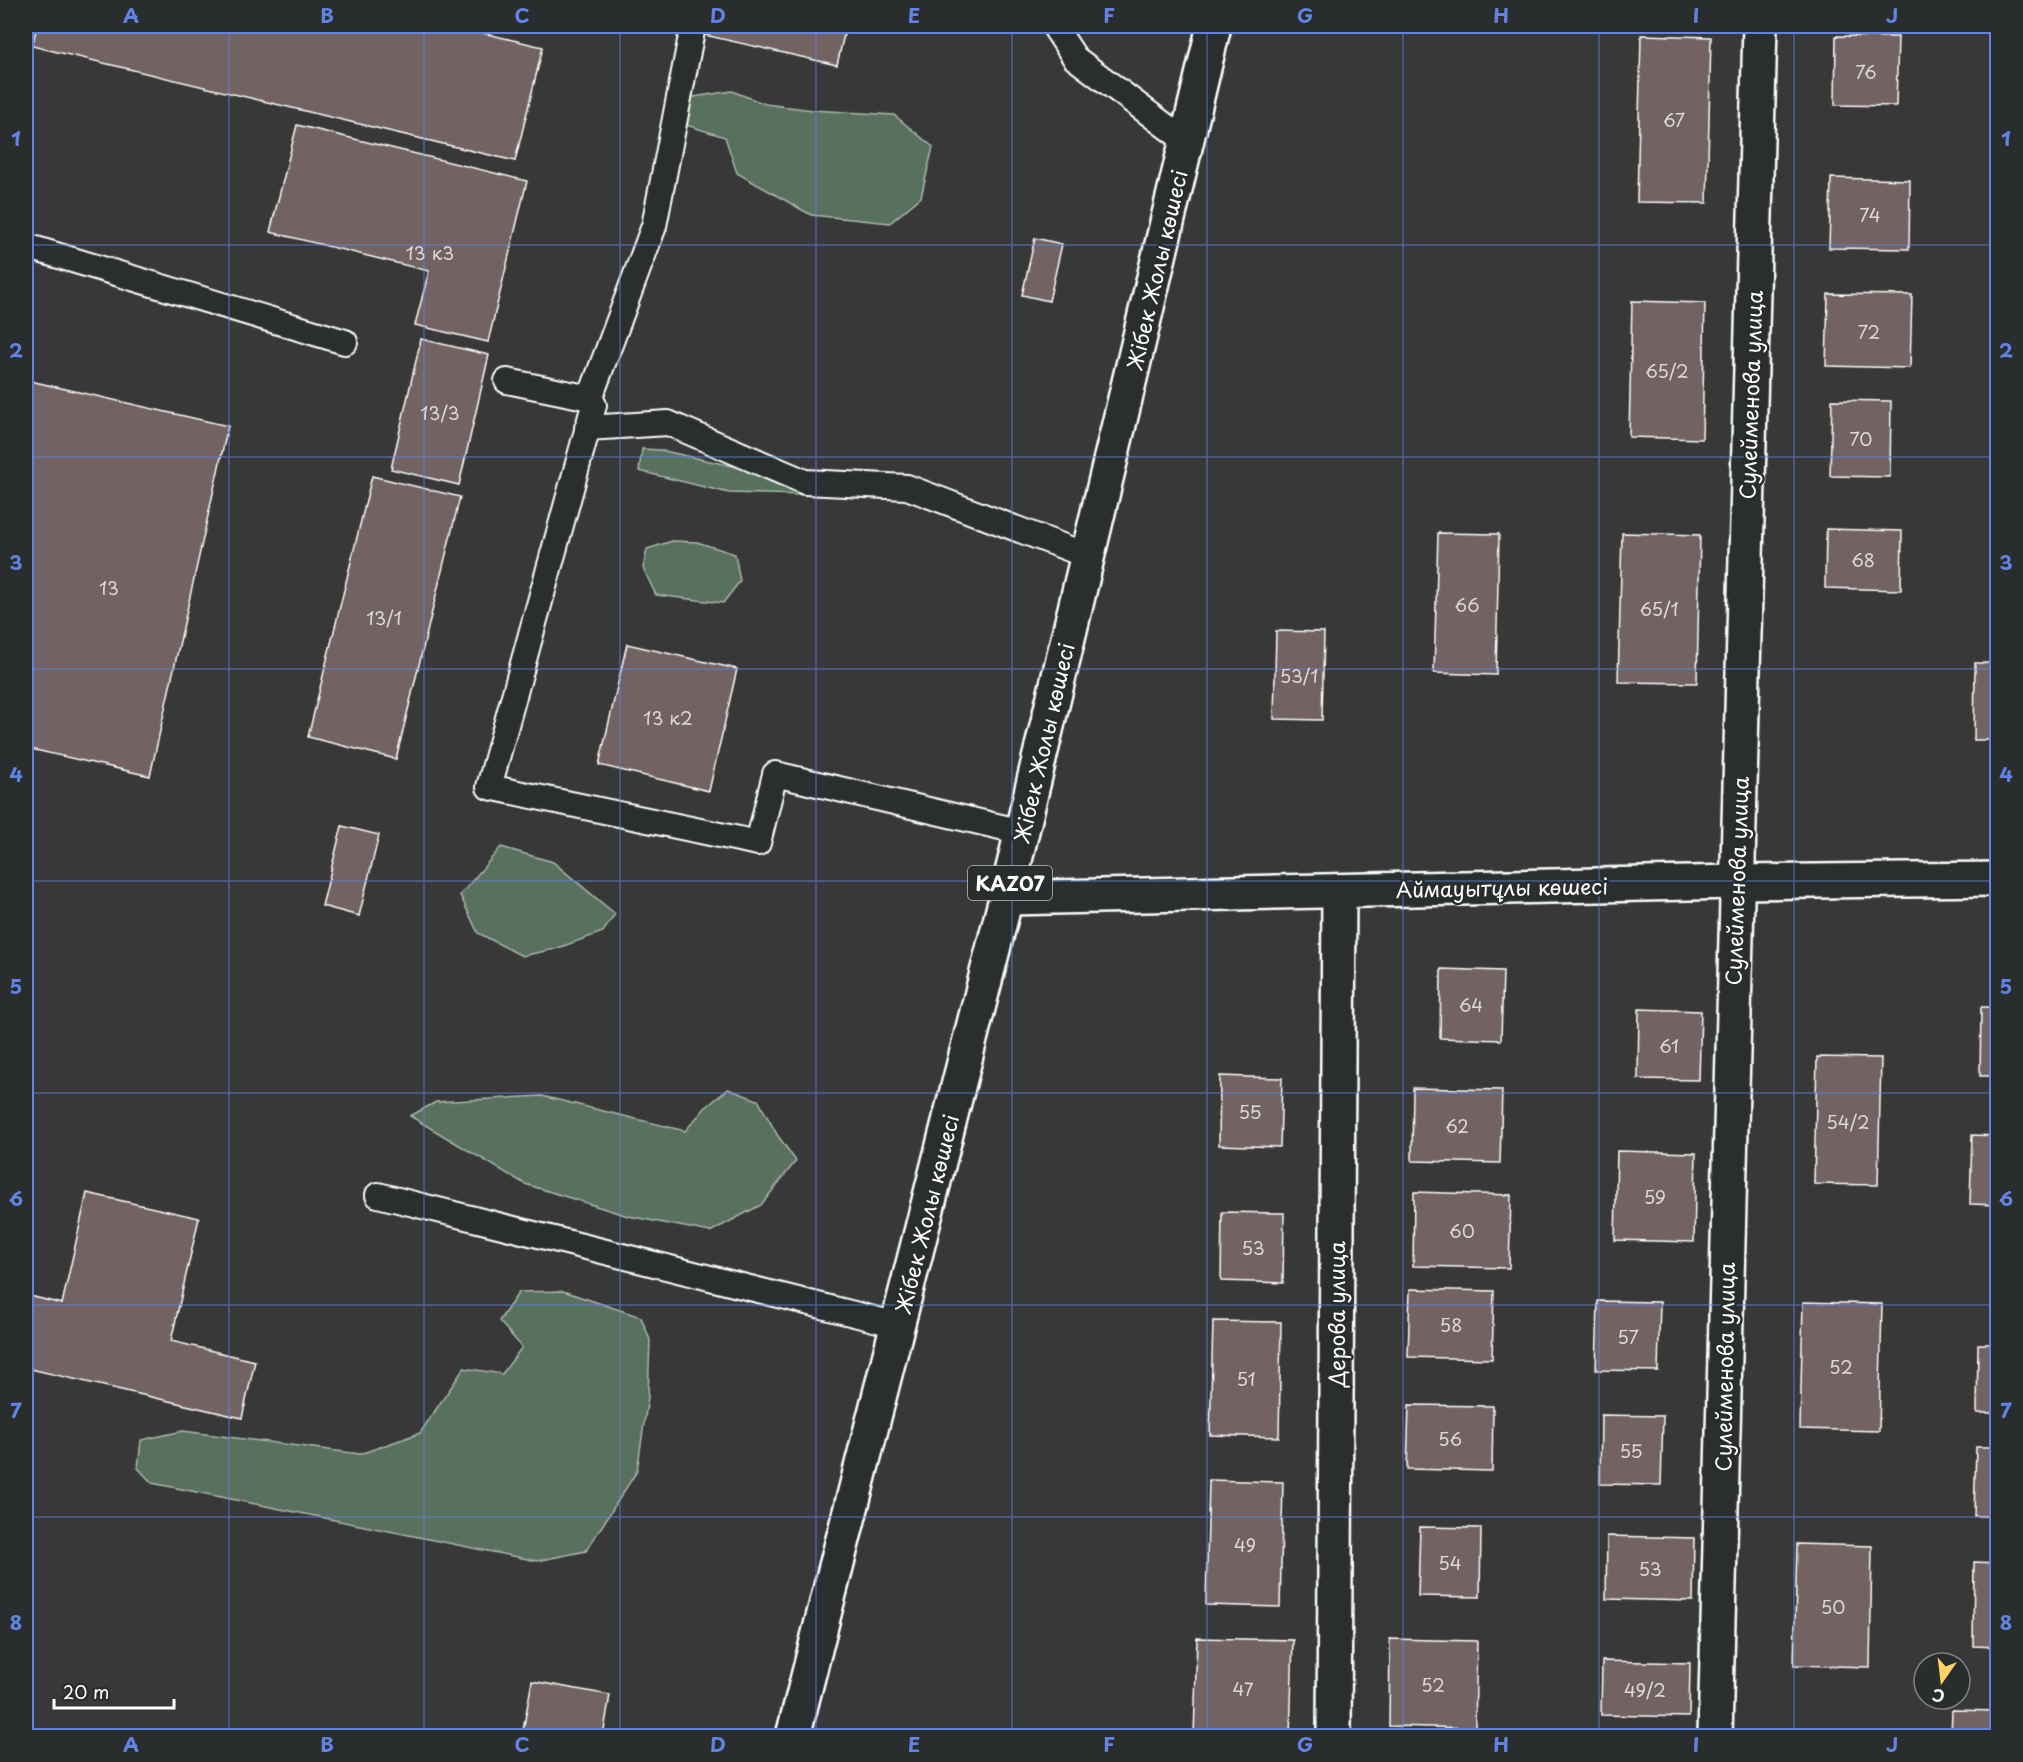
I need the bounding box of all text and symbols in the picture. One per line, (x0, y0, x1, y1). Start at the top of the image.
text: A (123, 0, 139, 30)
text: B (320, 0, 334, 30)
text: C (514, 0, 530, 30)
text: D (710, 0, 726, 30)
text: E (908, 0, 920, 30)
text: F (1103, 0, 1115, 30)
text: G (1297, 0, 1313, 30)
text: H (1493, 0, 1509, 30)
text: I (1693, 0, 1699, 30)
text: J (1886, 0, 1898, 30)
house number: 76 (1855, 58, 1877, 85)
house number: 67 (1663, 106, 1685, 133)
text: 1 (11, 123, 21, 153)
text: 1 (2001, 123, 2011, 153)
street label: Жібек Жолы көшесі (1117, 167, 1195, 373)
house number: 74 (1859, 201, 1881, 228)
house number: 13 к3 (406, 239, 454, 266)
street label: Сулейменова улица (1730, 289, 1770, 500)
house number: 72 (1858, 318, 1880, 345)
text: 2 (9, 335, 23, 365)
text: 2 (1999, 335, 2013, 365)
house number: 65/2 (1645, 357, 1689, 384)
house number: 13/3 (420, 399, 460, 426)
house number: 70 (1850, 425, 1872, 452)
house number: 68 (1851, 546, 1875, 573)
text: 3 (9, 547, 23, 577)
text: 3 (1999, 547, 2013, 577)
house number: 13 (99, 574, 119, 601)
house number: 66 (1455, 591, 1479, 618)
house number: 65/1 (1639, 595, 1679, 622)
house number: 13/1 (366, 604, 402, 631)
street label: Жібек Жолы көшесі (1004, 640, 1082, 846)
house number: 53/1 (1280, 662, 1318, 689)
house number: 13 к2 (643, 704, 693, 731)
text: 4 (9, 759, 23, 789)
text: 4 (1999, 759, 2013, 789)
street label: Сулейменова улица (1716, 775, 1756, 986)
road number: KAZ07 (968, 866, 1052, 900)
street label: Аймауытұлы көшесі (1396, 869, 1608, 905)
text: 5 (10, 971, 22, 1001)
text: 5 (2000, 971, 2012, 1001)
house number: 64 (1459, 991, 1483, 1018)
house number: 61 (1659, 1032, 1679, 1059)
house number: 55 (1238, 1098, 1262, 1125)
house number: 54/2 (1826, 1108, 1870, 1135)
street label: Жібек Жолы көшесі (886, 1111, 966, 1317)
house number: 62 (1445, 1112, 1469, 1139)
text: 6 (9, 1183, 23, 1213)
house number: 59 (1644, 1183, 1666, 1210)
text: 6 (1999, 1183, 2013, 1213)
house number: 60 (1449, 1217, 1475, 1244)
house number: 53 (1241, 1234, 1265, 1261)
street label: Дерова улица (1320, 1240, 1352, 1388)
street label: Сулейменова улица (1706, 1261, 1742, 1472)
house number: 58 (1440, 1311, 1462, 1338)
house number: 57 (1617, 1323, 1639, 1350)
house number: 52 (1829, 1353, 1853, 1380)
house number: 51 (1236, 1365, 1256, 1392)
text: 7 (10, 1395, 22, 1425)
text: 7 (2000, 1395, 2012, 1425)
house number: 56 (1438, 1425, 1462, 1452)
house number: 55 (1619, 1437, 1643, 1464)
house number: 49 (1234, 1531, 1256, 1558)
house number: 54 (1438, 1549, 1462, 1576)
house number: 53 (1638, 1555, 1662, 1582)
house number: 50 (1821, 1593, 1845, 1620)
text: 8 (10, 1607, 22, 1637)
text: 8 (2000, 1607, 2012, 1637)
north arrow (1912, 1651, 1972, 1711)
house number: 52 (1421, 1671, 1445, 1698)
scale bar (54, 1672, 174, 1710)
house number: 47 (1232, 1675, 1254, 1702)
house number: 49/2 (1624, 1676, 1666, 1703)
text: 20 m (63, 1678, 109, 1705)
text: С (1929, 1683, 1947, 1710)
text: A (123, 1729, 139, 1759)
text: B (320, 1729, 334, 1759)
text: C (514, 1729, 530, 1759)
text: D (710, 1729, 726, 1759)
text: E (908, 1729, 920, 1759)
text: F (1103, 1729, 1115, 1759)
text: G (1297, 1729, 1313, 1759)
text: H (1493, 1729, 1509, 1759)
text: I (1693, 1729, 1699, 1759)
text: J (1886, 1729, 1898, 1759)

